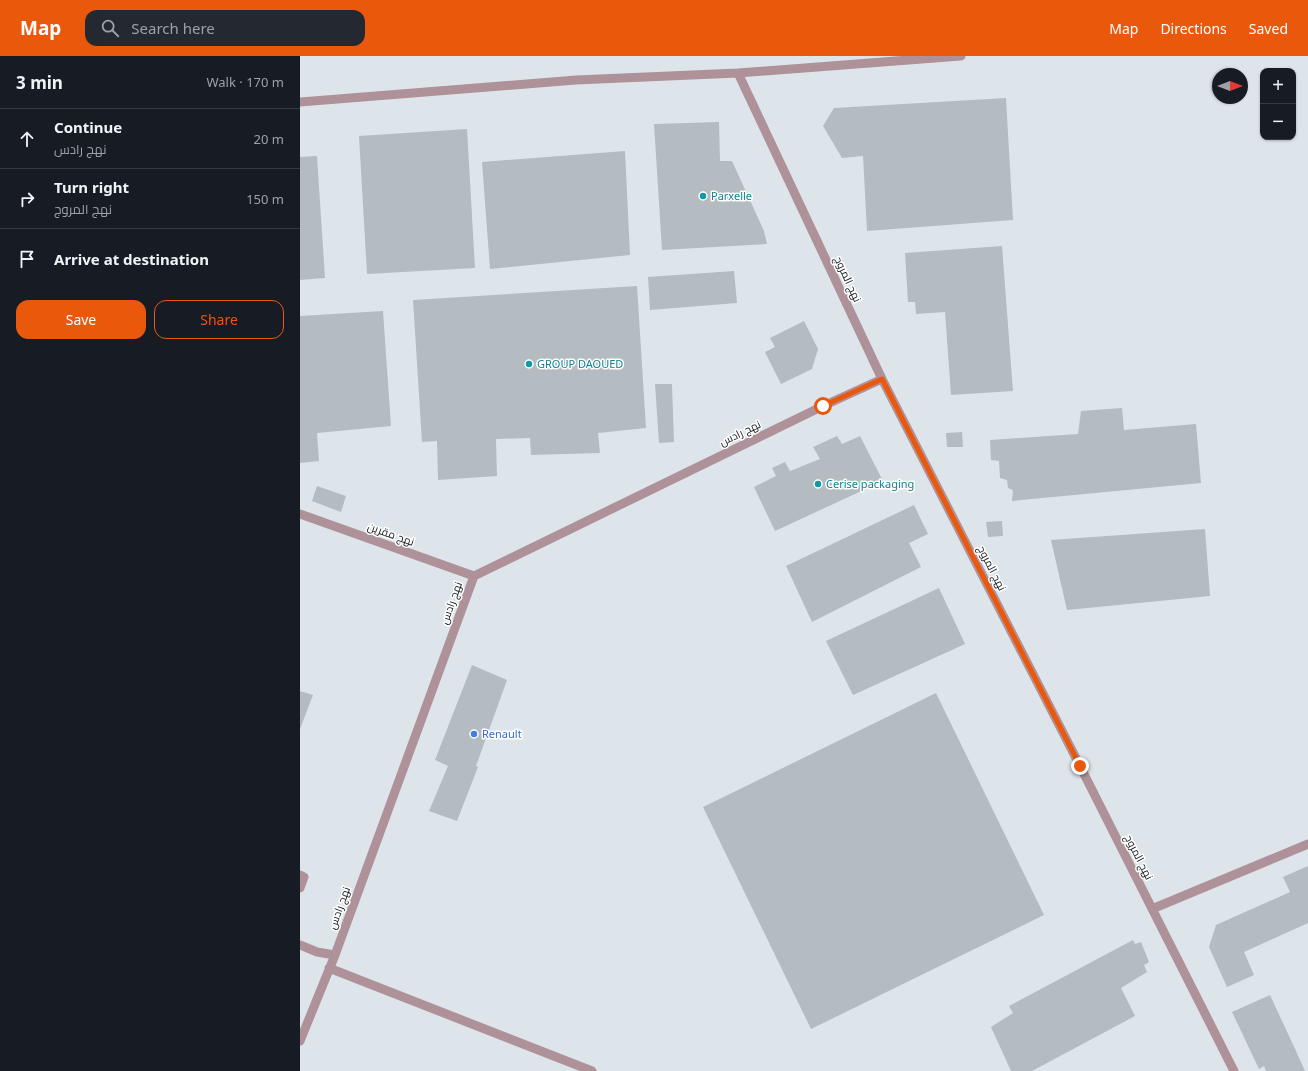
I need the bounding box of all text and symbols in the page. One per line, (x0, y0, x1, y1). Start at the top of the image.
search box (85, 10, 365, 46)
text: Map (20, 15, 61, 41)
icon: search (99, 17, 121, 39)
text: Search here (131, 18, 215, 38)
text: Map (1109, 19, 1138, 38)
text: Directions (1160, 19, 1227, 38)
text: Saved (1249, 19, 1288, 38)
north arrow (1212, 68, 1248, 104)
map controls (1260, 68, 1296, 140)
button: + (1260, 68, 1296, 104)
text: 3 min (16, 71, 63, 94)
text: Walk · 170 m (206, 73, 284, 91)
button: − (1260, 104, 1296, 140)
text: Continue (54, 117, 122, 137)
icon: ahead (16, 128, 38, 150)
text: 20 m (254, 130, 284, 148)
text: نهج رادس (54, 140, 107, 158)
text: Turn right (54, 177, 129, 197)
icon: right (16, 188, 38, 210)
place label: Parxelle (711, 188, 752, 203)
text: 150 m (246, 190, 284, 208)
marker: Parxelle (698, 191, 708, 201)
text: نهج المروج (54, 200, 112, 218)
icon: arrive (16, 248, 38, 270)
text: Arrive at destination (54, 249, 209, 269)
street label: نهج المروج (830, 253, 866, 305)
button: Save (16, 300, 146, 339)
button: Share (154, 300, 284, 339)
place label: GROUP DAOUED (537, 356, 623, 371)
marker: GROUP DAOUED (524, 359, 534, 369)
route start (814, 397, 832, 415)
street label: نهج رادس (717, 416, 764, 450)
place label: Cerise packaging (826, 476, 914, 491)
marker: Cerise packaging (813, 479, 823, 489)
street label: نهج مقرين (365, 518, 417, 550)
street label: نهج المروج (974, 543, 1010, 594)
street label: نهج رادس (436, 579, 466, 627)
place label: Renault (482, 726, 522, 741)
marker: Renault (469, 729, 479, 739)
route end (1071, 757, 1089, 775)
street label: نهج المروج (1121, 832, 1157, 883)
street label: نهج رادس (324, 884, 354, 932)

